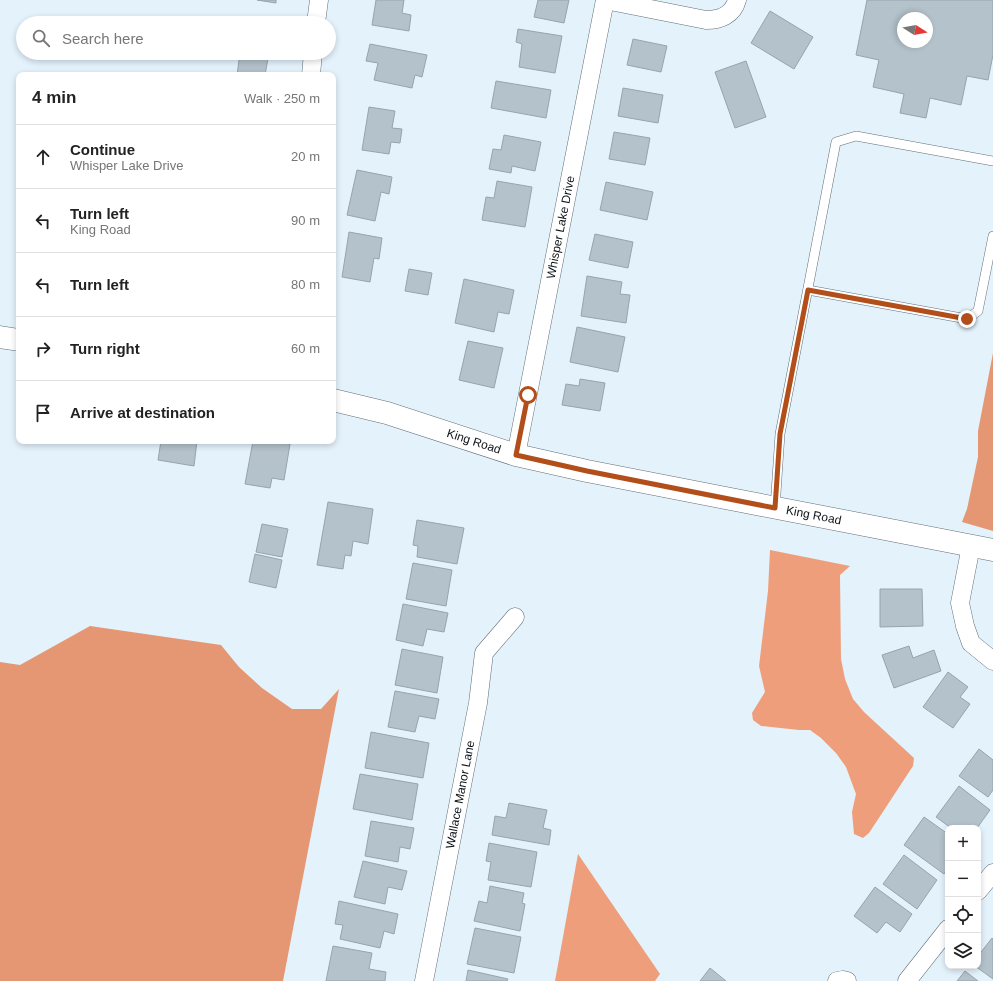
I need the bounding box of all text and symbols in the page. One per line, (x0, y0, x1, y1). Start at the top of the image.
north arrow (897, 12, 933, 48)
search box (16, 16, 336, 60)
icon: search (30, 27, 52, 49)
text: Search here (62, 30, 144, 47)
text: 4 min (32, 88, 76, 107)
text: Walk · 250 m (244, 91, 320, 106)
text: Continue (70, 141, 135, 158)
icon: ahead (32, 146, 54, 168)
text: 20 m (291, 149, 320, 164)
text: Whisper Lake Drive (70, 158, 183, 173)
street label: Whisper Lake Drive (544, 174, 578, 280)
text: Turn left (70, 205, 129, 222)
icon: left (32, 210, 54, 232)
text: 90 m (291, 213, 320, 228)
text: King Road (70, 222, 131, 237)
icon: left (32, 274, 54, 296)
text: Turn left (70, 276, 129, 293)
text: 80 m (291, 277, 320, 292)
route end (958, 310, 976, 328)
icon: right (32, 338, 54, 360)
text: Turn right (70, 340, 140, 357)
text: 60 m (291, 341, 320, 356)
route start (519, 386, 537, 404)
icon: arrive (32, 402, 54, 424)
text: Arrive at destination (70, 404, 215, 421)
street label: King Road (445, 426, 503, 457)
street label: King Road (785, 503, 843, 527)
street label: Wallace Manor Lane (443, 739, 478, 850)
map controls (945, 825, 981, 969)
button: + (945, 825, 981, 861)
button: − (945, 861, 981, 897)
button: locate (945, 897, 981, 933)
button: layers (945, 933, 981, 969)

